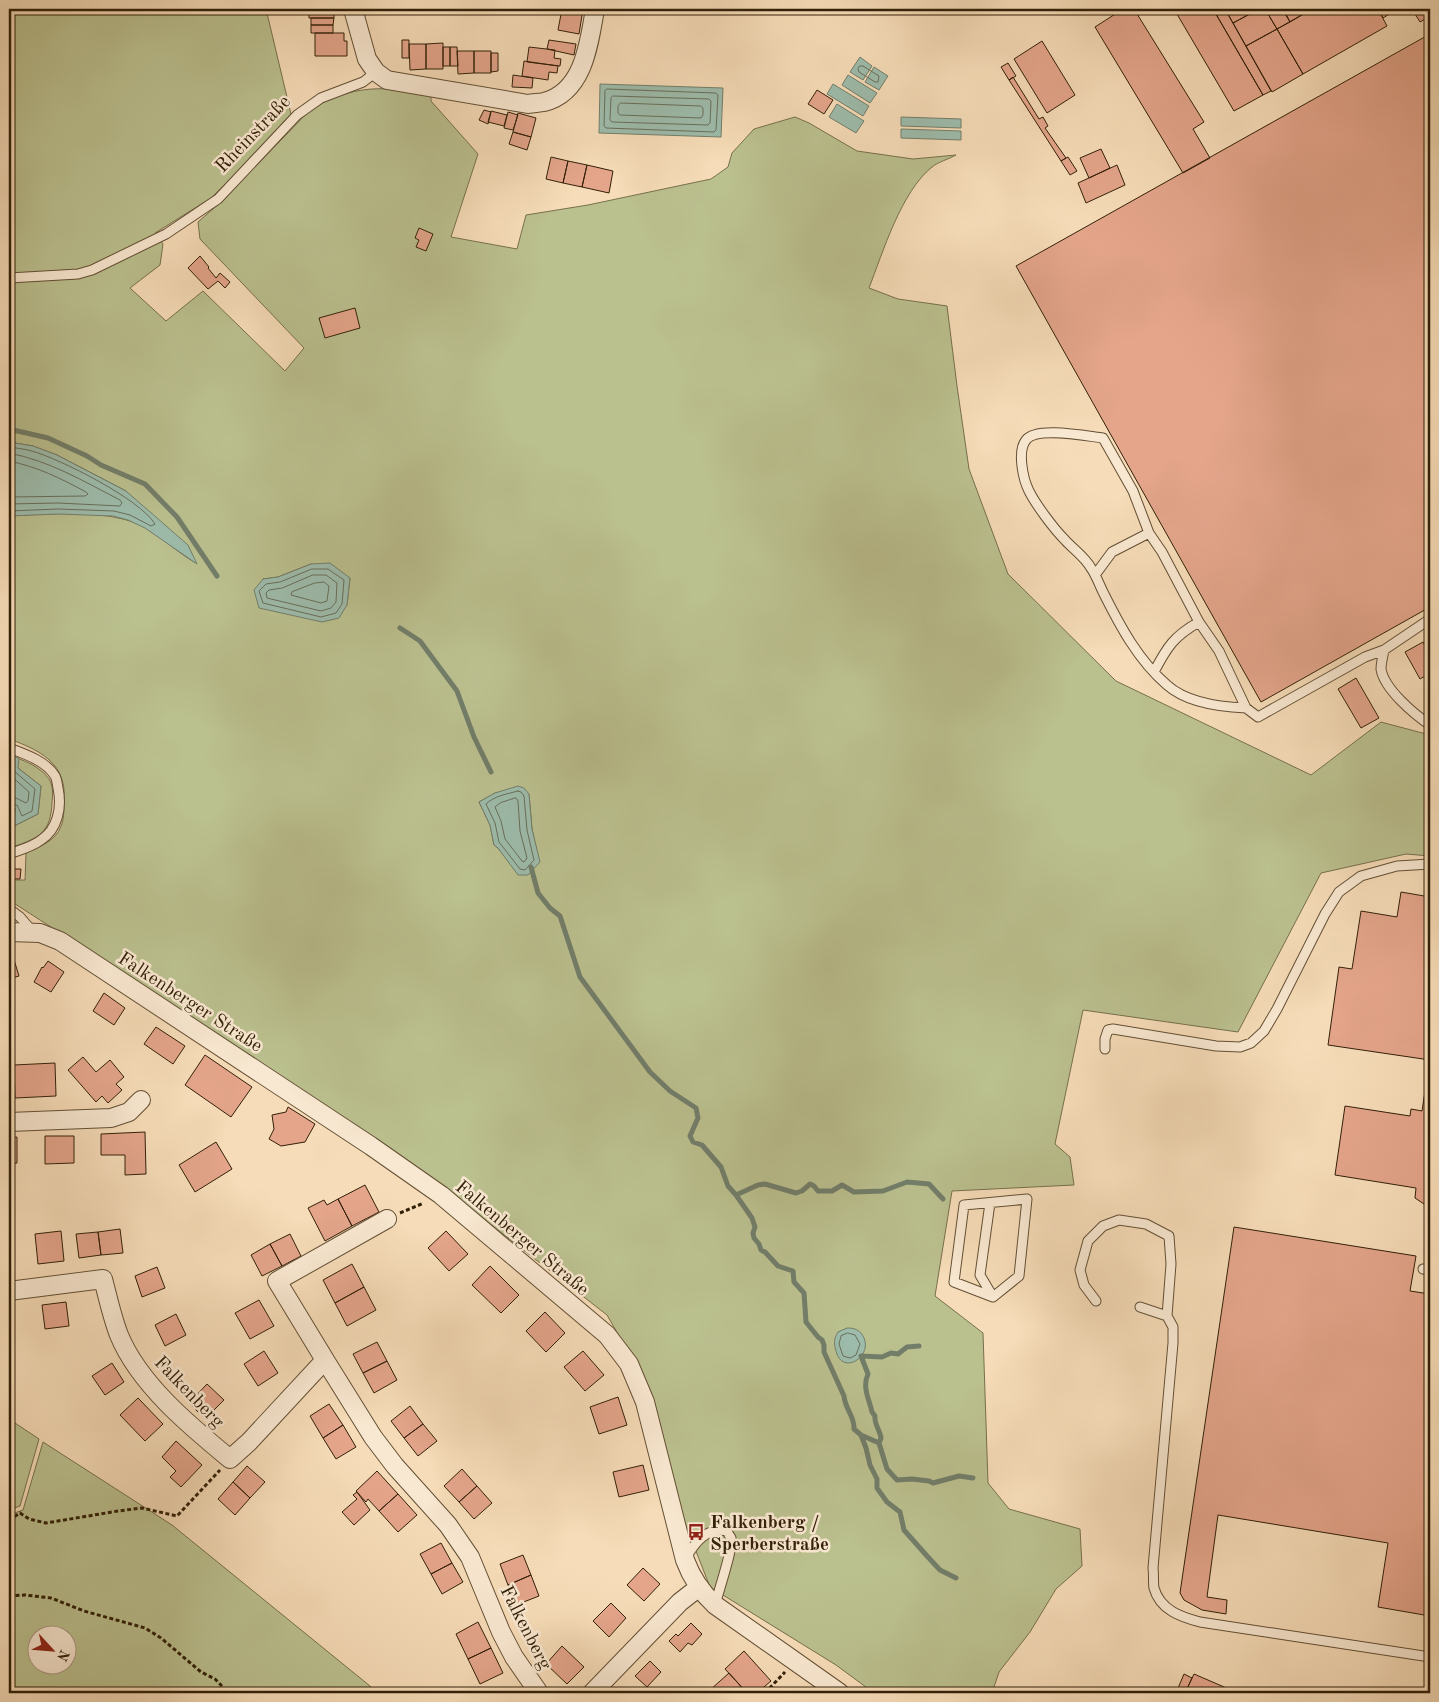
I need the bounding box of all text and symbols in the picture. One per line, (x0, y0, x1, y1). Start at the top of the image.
street label: Rheinstraße (213, 93, 295, 177)
street label: Falkenberger Straße (114, 949, 265, 1057)
street label: Falkenberger Straße (451, 1178, 592, 1300)
street label: Falkenberg (150, 1353, 227, 1433)
place label: Falkenberg / Sperberstraße (710, 1514, 829, 1555)
bus stop icon: Falkenberg / Sperberstraße (686, 1522, 706, 1542)
street label: Falkenberg (496, 1583, 554, 1674)
north arrow (28, 1624, 78, 1674)
text: N (54, 1647, 71, 1663)

